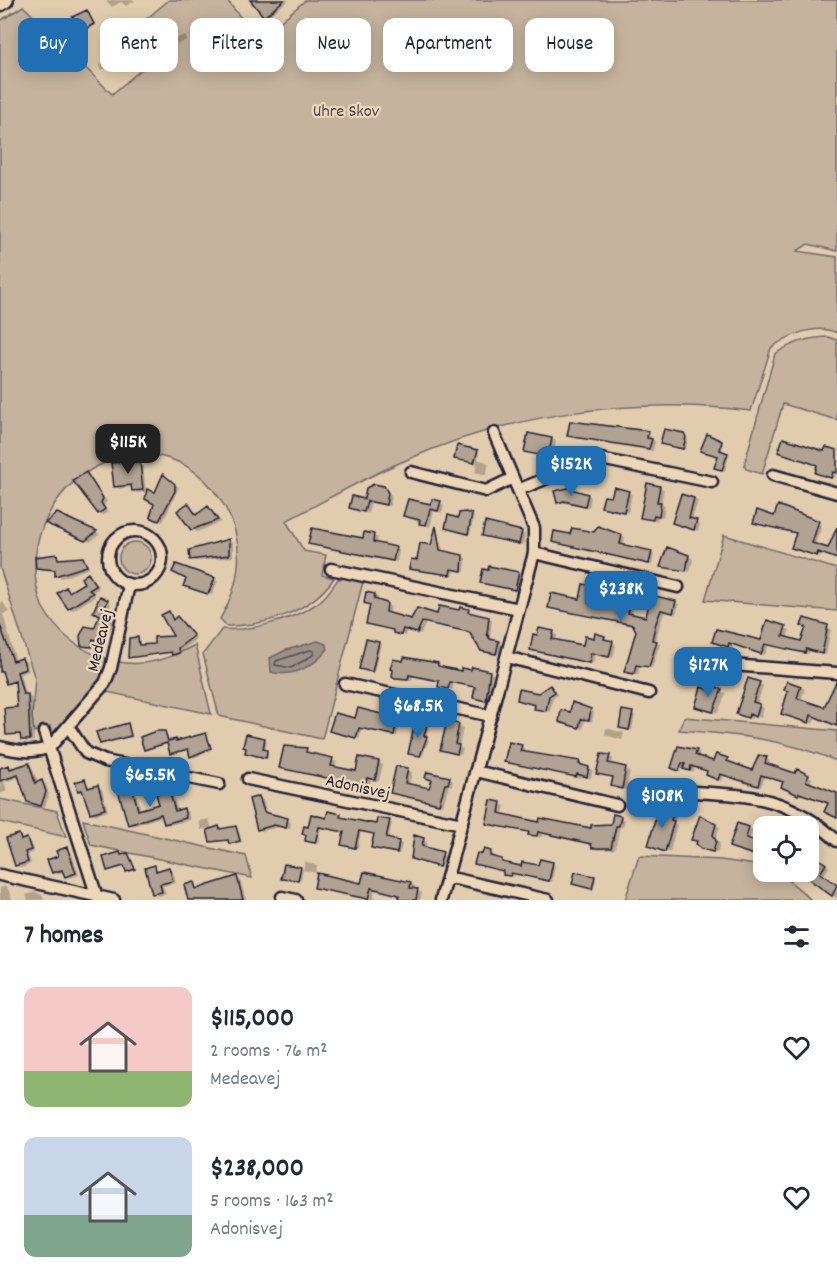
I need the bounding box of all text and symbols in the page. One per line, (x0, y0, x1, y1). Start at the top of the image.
chip: Buy (18, 18, 88, 72)
chip: Rent (100, 18, 178, 72)
chip: Filters (190, 18, 284, 72)
chip: New (296, 18, 371, 72)
chip: Apartment (383, 18, 513, 72)
chip: House (525, 18, 614, 72)
park label: Uhre Skov (313, 100, 380, 125)
pin: $115K (86, 424, 170, 475)
text: $115K (109, 429, 147, 457)
pin: $152K (529, 446, 613, 497)
text: $152K (550, 451, 592, 479)
pin: $238K (579, 571, 663, 622)
text: $238K (598, 576, 644, 604)
street label: Medeavej (82, 607, 121, 674)
pin: $127K (666, 647, 750, 698)
text: $127K (688, 652, 728, 680)
pin: $68.5K (369, 688, 467, 739)
text: $68.5K (393, 693, 443, 721)
pin: $65.5K (101, 757, 199, 808)
text: $65.5K (124, 762, 176, 790)
street label: Adonisvej (323, 769, 392, 807)
pin: $108K (620, 778, 704, 829)
text: $108K (641, 783, 683, 811)
map controls (753, 816, 819, 882)
button: locate (753, 816, 819, 882)
text: 7 homes (24, 918, 104, 955)
icon: filters (780, 920, 813, 953)
text: $115,000 (210, 1001, 294, 1038)
icon: home (72, 1011, 144, 1083)
icon: heart (780, 1031, 813, 1064)
text: 2 rooms · 76 m² (210, 1038, 328, 1066)
text: Medeavej (210, 1066, 280, 1094)
text: $238,000 (210, 1151, 304, 1188)
icon: home (72, 1161, 144, 1233)
icon: heart (780, 1181, 813, 1214)
text: 5 rooms · 163 m² (210, 1188, 334, 1216)
text: Adonisvej (210, 1216, 283, 1244)

